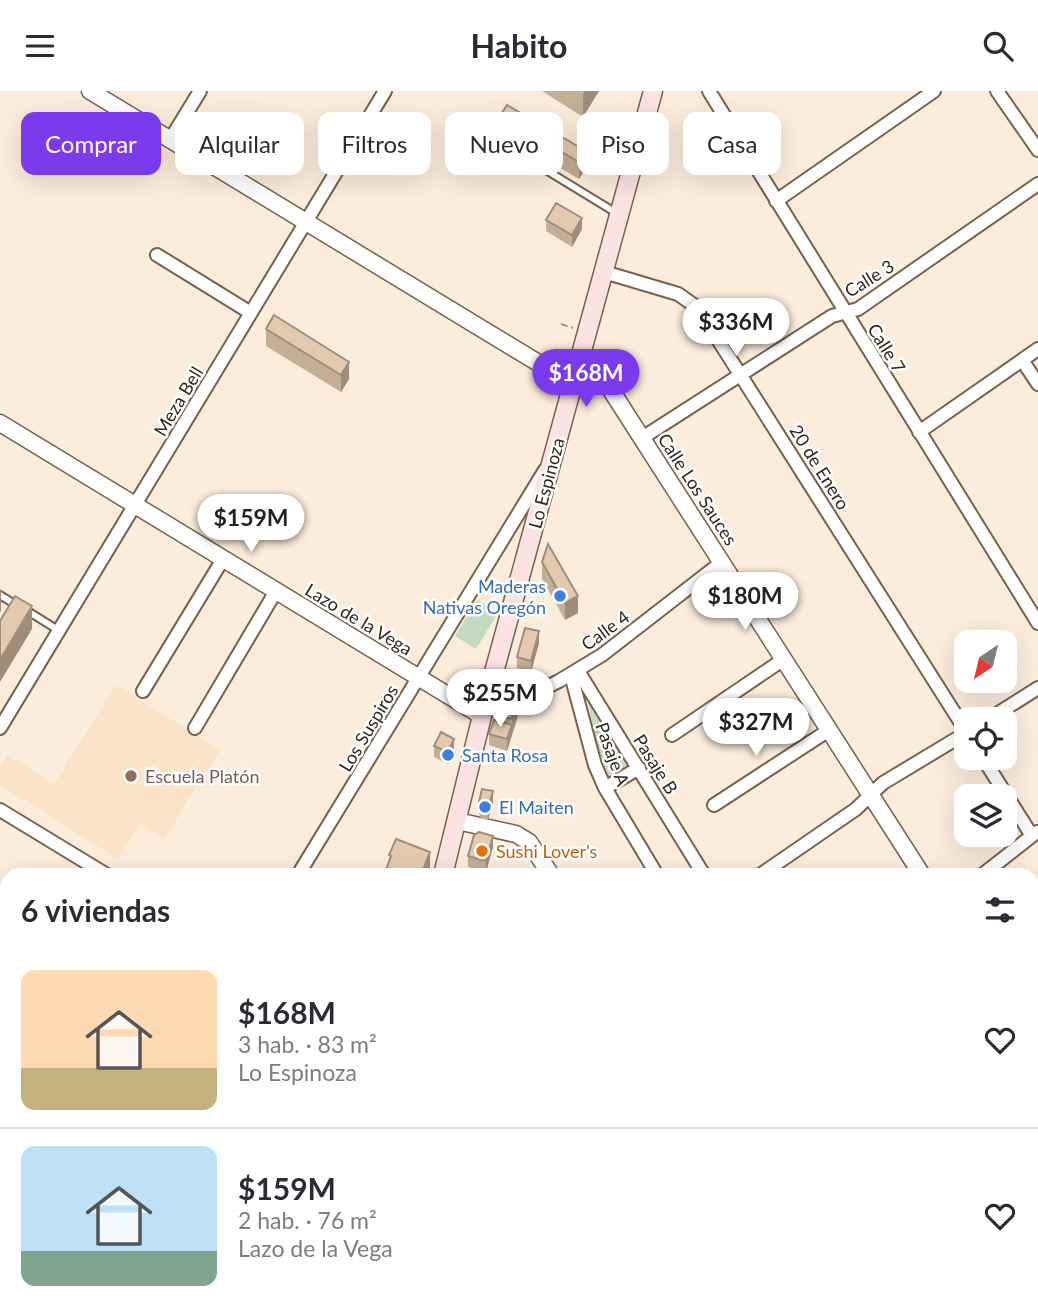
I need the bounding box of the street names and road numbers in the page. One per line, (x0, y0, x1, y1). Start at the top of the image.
street label: Calle 3 (840, 254, 898, 302)
street label: Calle 7 (863, 319, 911, 377)
street label: Meza Bell (149, 362, 207, 440)
street label: 20 de Enero (785, 421, 855, 513)
street label: Calle Los Sauces (654, 429, 743, 549)
street label: Lo Espinoza (523, 435, 569, 531)
street label: Lazo de la Vega (301, 578, 417, 660)
street label: Calle 4 (577, 605, 633, 655)
street label: Los Suspiros (334, 681, 403, 775)
street label: Pasaje A (591, 719, 635, 790)
street label: Pasaje B (629, 730, 683, 798)

